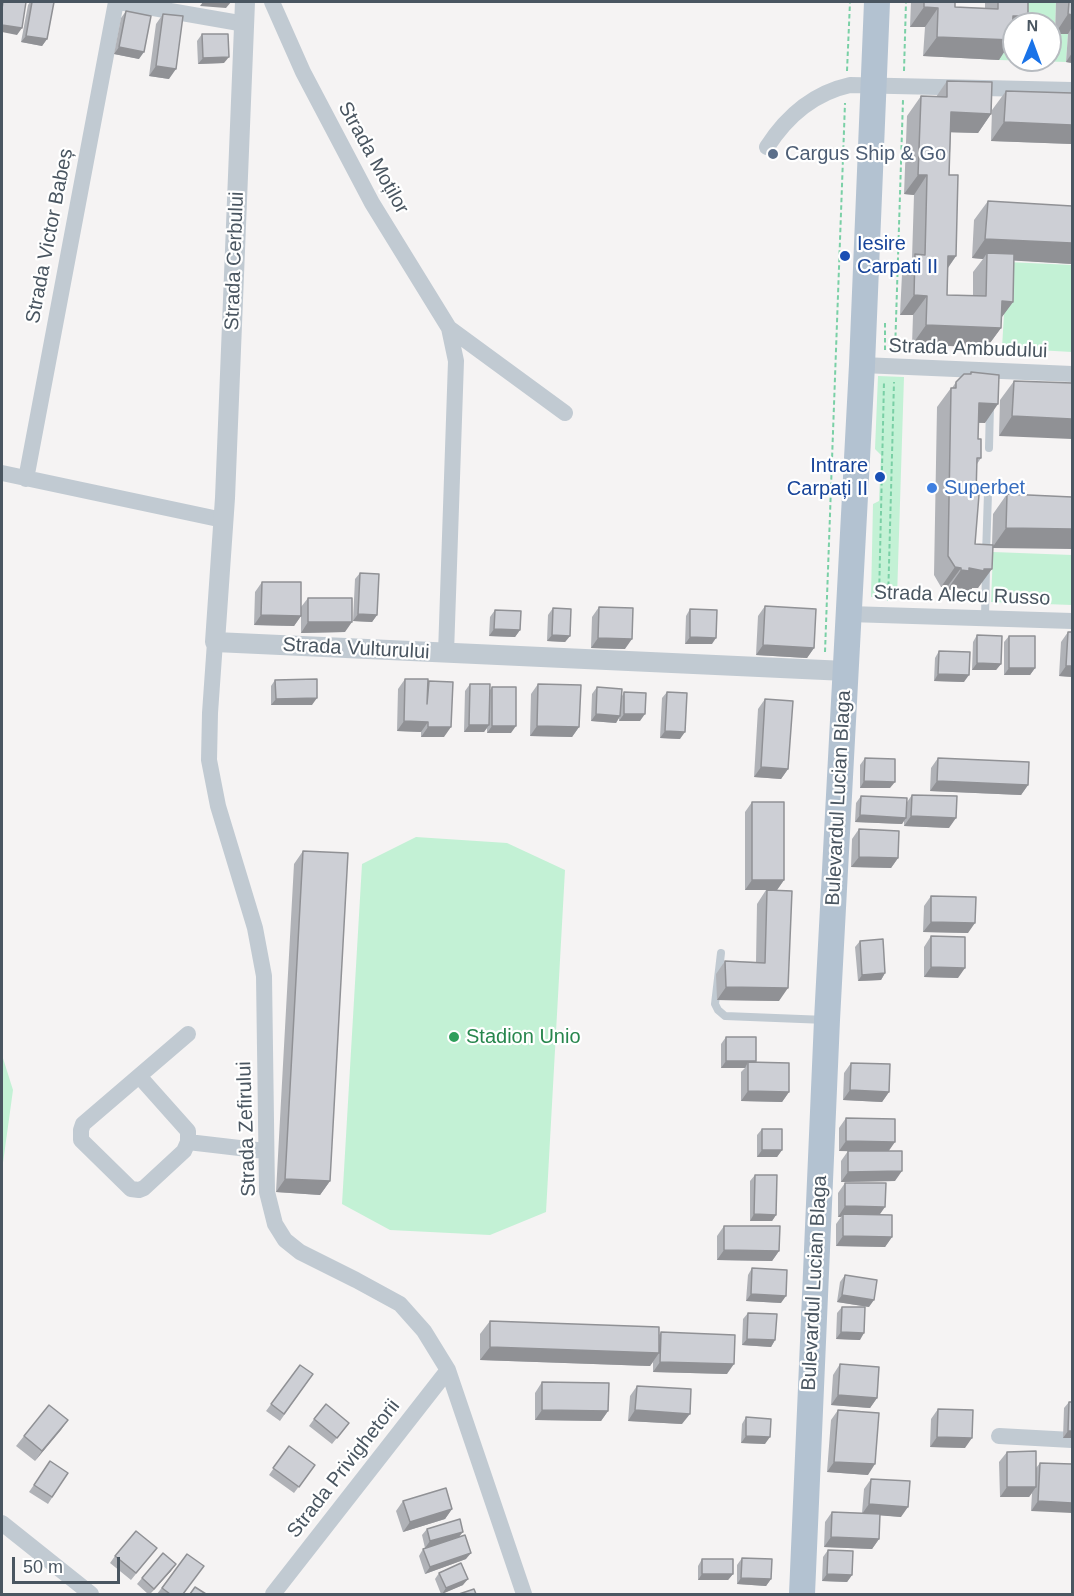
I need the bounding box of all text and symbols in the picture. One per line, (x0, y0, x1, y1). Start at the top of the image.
north arrow (1002, 12, 1062, 72)
text: N (1026, 17, 1038, 34)
street label: Strada Moților (332, 98, 414, 218)
place label: Cargus Ship & Go (785, 142, 946, 166)
street label: Strada Victor Babeș (21, 147, 79, 325)
marker: Cargus Ship & Go (766, 147, 780, 161)
street label: Strada Cerbului (221, 191, 249, 331)
place label: Iesire Carpati II (857, 232, 938, 279)
marker: Iesire Carpati II (838, 249, 852, 263)
street label: Strada Ambudului (888, 334, 1048, 364)
place label: Intrare Carpați II (787, 454, 868, 501)
marker: Intrare Carpați II (873, 470, 887, 484)
place label: Superbet (944, 476, 1025, 500)
marker: Superbet (925, 481, 939, 495)
street label: Strada Alecu Russo (873, 581, 1051, 611)
street label: Strada Vulturului (282, 633, 430, 665)
street label: Bulevardul Lucian Blaga (821, 690, 857, 906)
place label: Stadion Unio (466, 1025, 581, 1049)
marker: Stadion Unio (447, 1030, 461, 1044)
street label: Strada Zefirului (233, 1061, 261, 1197)
street label: Bulevardul Lucian Blaga (797, 1175, 833, 1391)
street label: Strada Privighetorii (283, 1395, 405, 1543)
scale bar (15, 1545, 123, 1583)
text: 50 m (23, 1557, 63, 1577)

